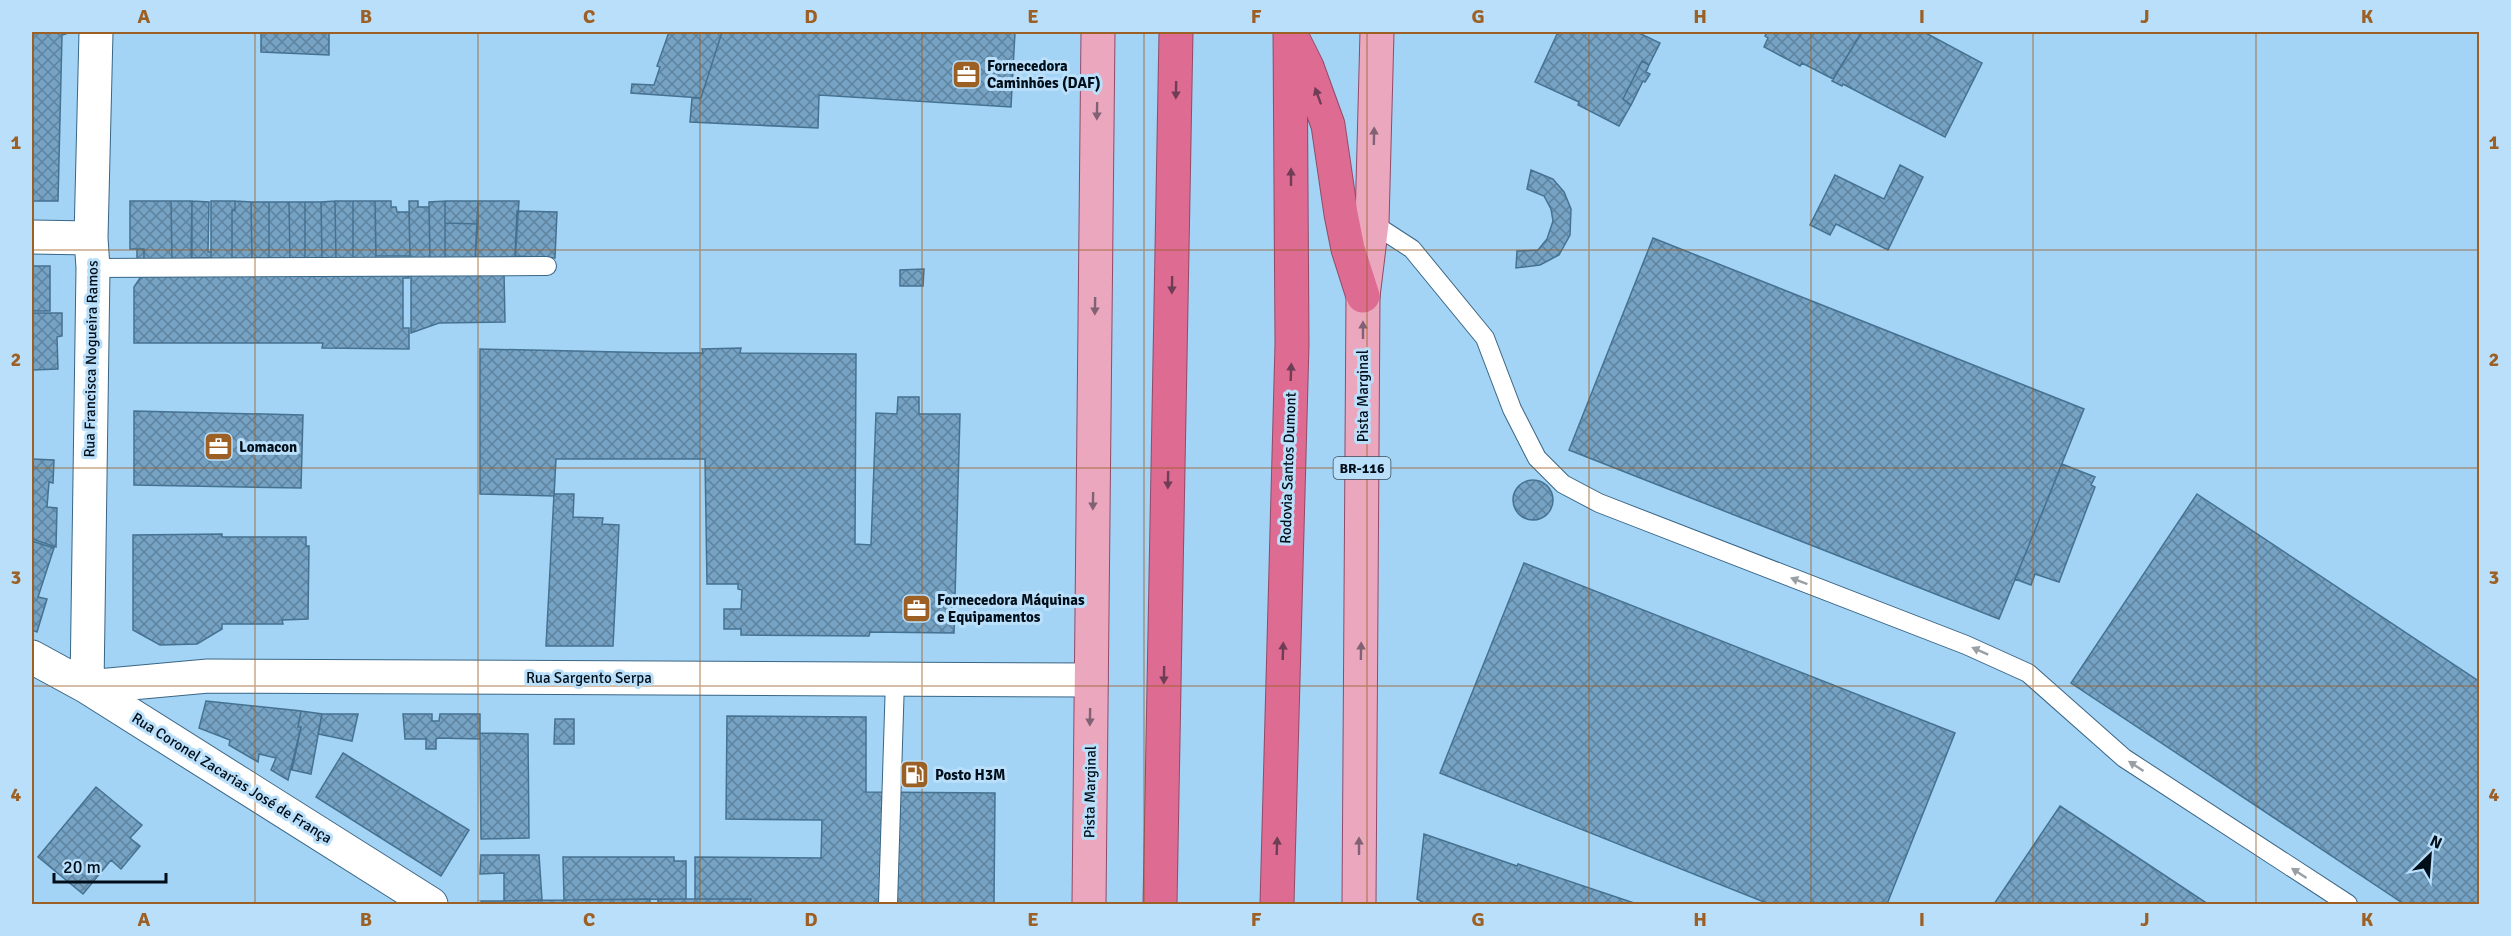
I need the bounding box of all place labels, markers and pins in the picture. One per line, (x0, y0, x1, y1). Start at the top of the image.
place label: Fornecedora Caminhões (DAF) (987, 57, 1101, 92)
office icon: Fornecedora Caminhões (DAF) (950, 59, 982, 91)
office icon: Lomacon (202, 431, 234, 463)
place label: Lomacon (239, 438, 297, 456)
place label: Fornecedora Máquinas e Equipamentos (937, 591, 1085, 626)
office icon: Fornecedora Máquinas e Equipamentos (900, 593, 932, 625)
fuel station icon: Posto H3M (898, 759, 930, 791)
place label: Posto H3M (935, 766, 1006, 784)

